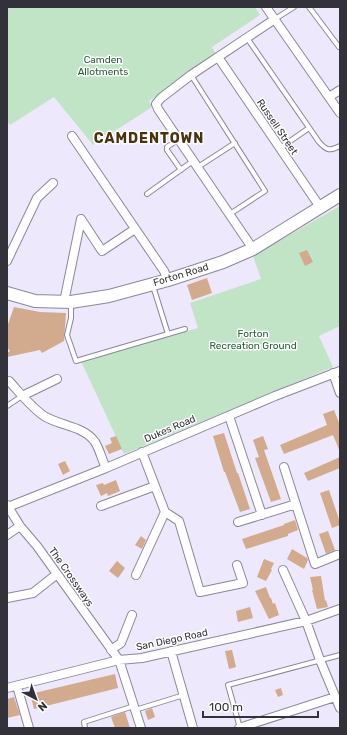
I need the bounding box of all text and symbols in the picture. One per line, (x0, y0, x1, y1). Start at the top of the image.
park label: Camden Allotments (78, 54, 128, 78)
street label: Russell Street (254, 97, 300, 157)
district label: CAMDENTOWN (94, 130, 204, 147)
street label: Forton Road (152, 261, 210, 289)
park label: Forton Recreation Ground (209, 328, 297, 352)
street label: Dukes Road (142, 413, 198, 445)
street label: The Crossways (46, 545, 96, 609)
street label: San Diego Road (135, 627, 209, 653)
north arrow (16, 679, 56, 719)
scale bar (203, 693, 318, 719)
text: N (35, 699, 49, 714)
text: 100 m (209, 700, 243, 714)

